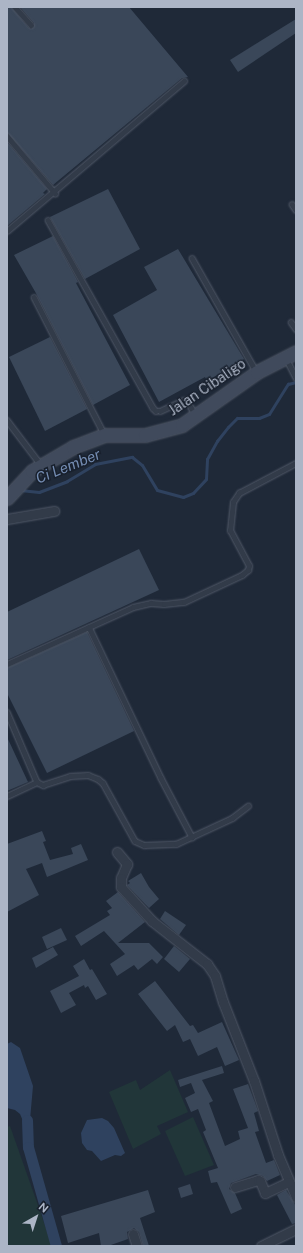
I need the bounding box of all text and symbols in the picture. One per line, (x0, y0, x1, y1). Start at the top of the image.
street label: Jalan Cibaligo (165, 355, 249, 419)
water label: Ci Lember (33, 445, 103, 487)
north arrow (16, 1197, 56, 1237)
text: N (36, 1200, 51, 1215)

